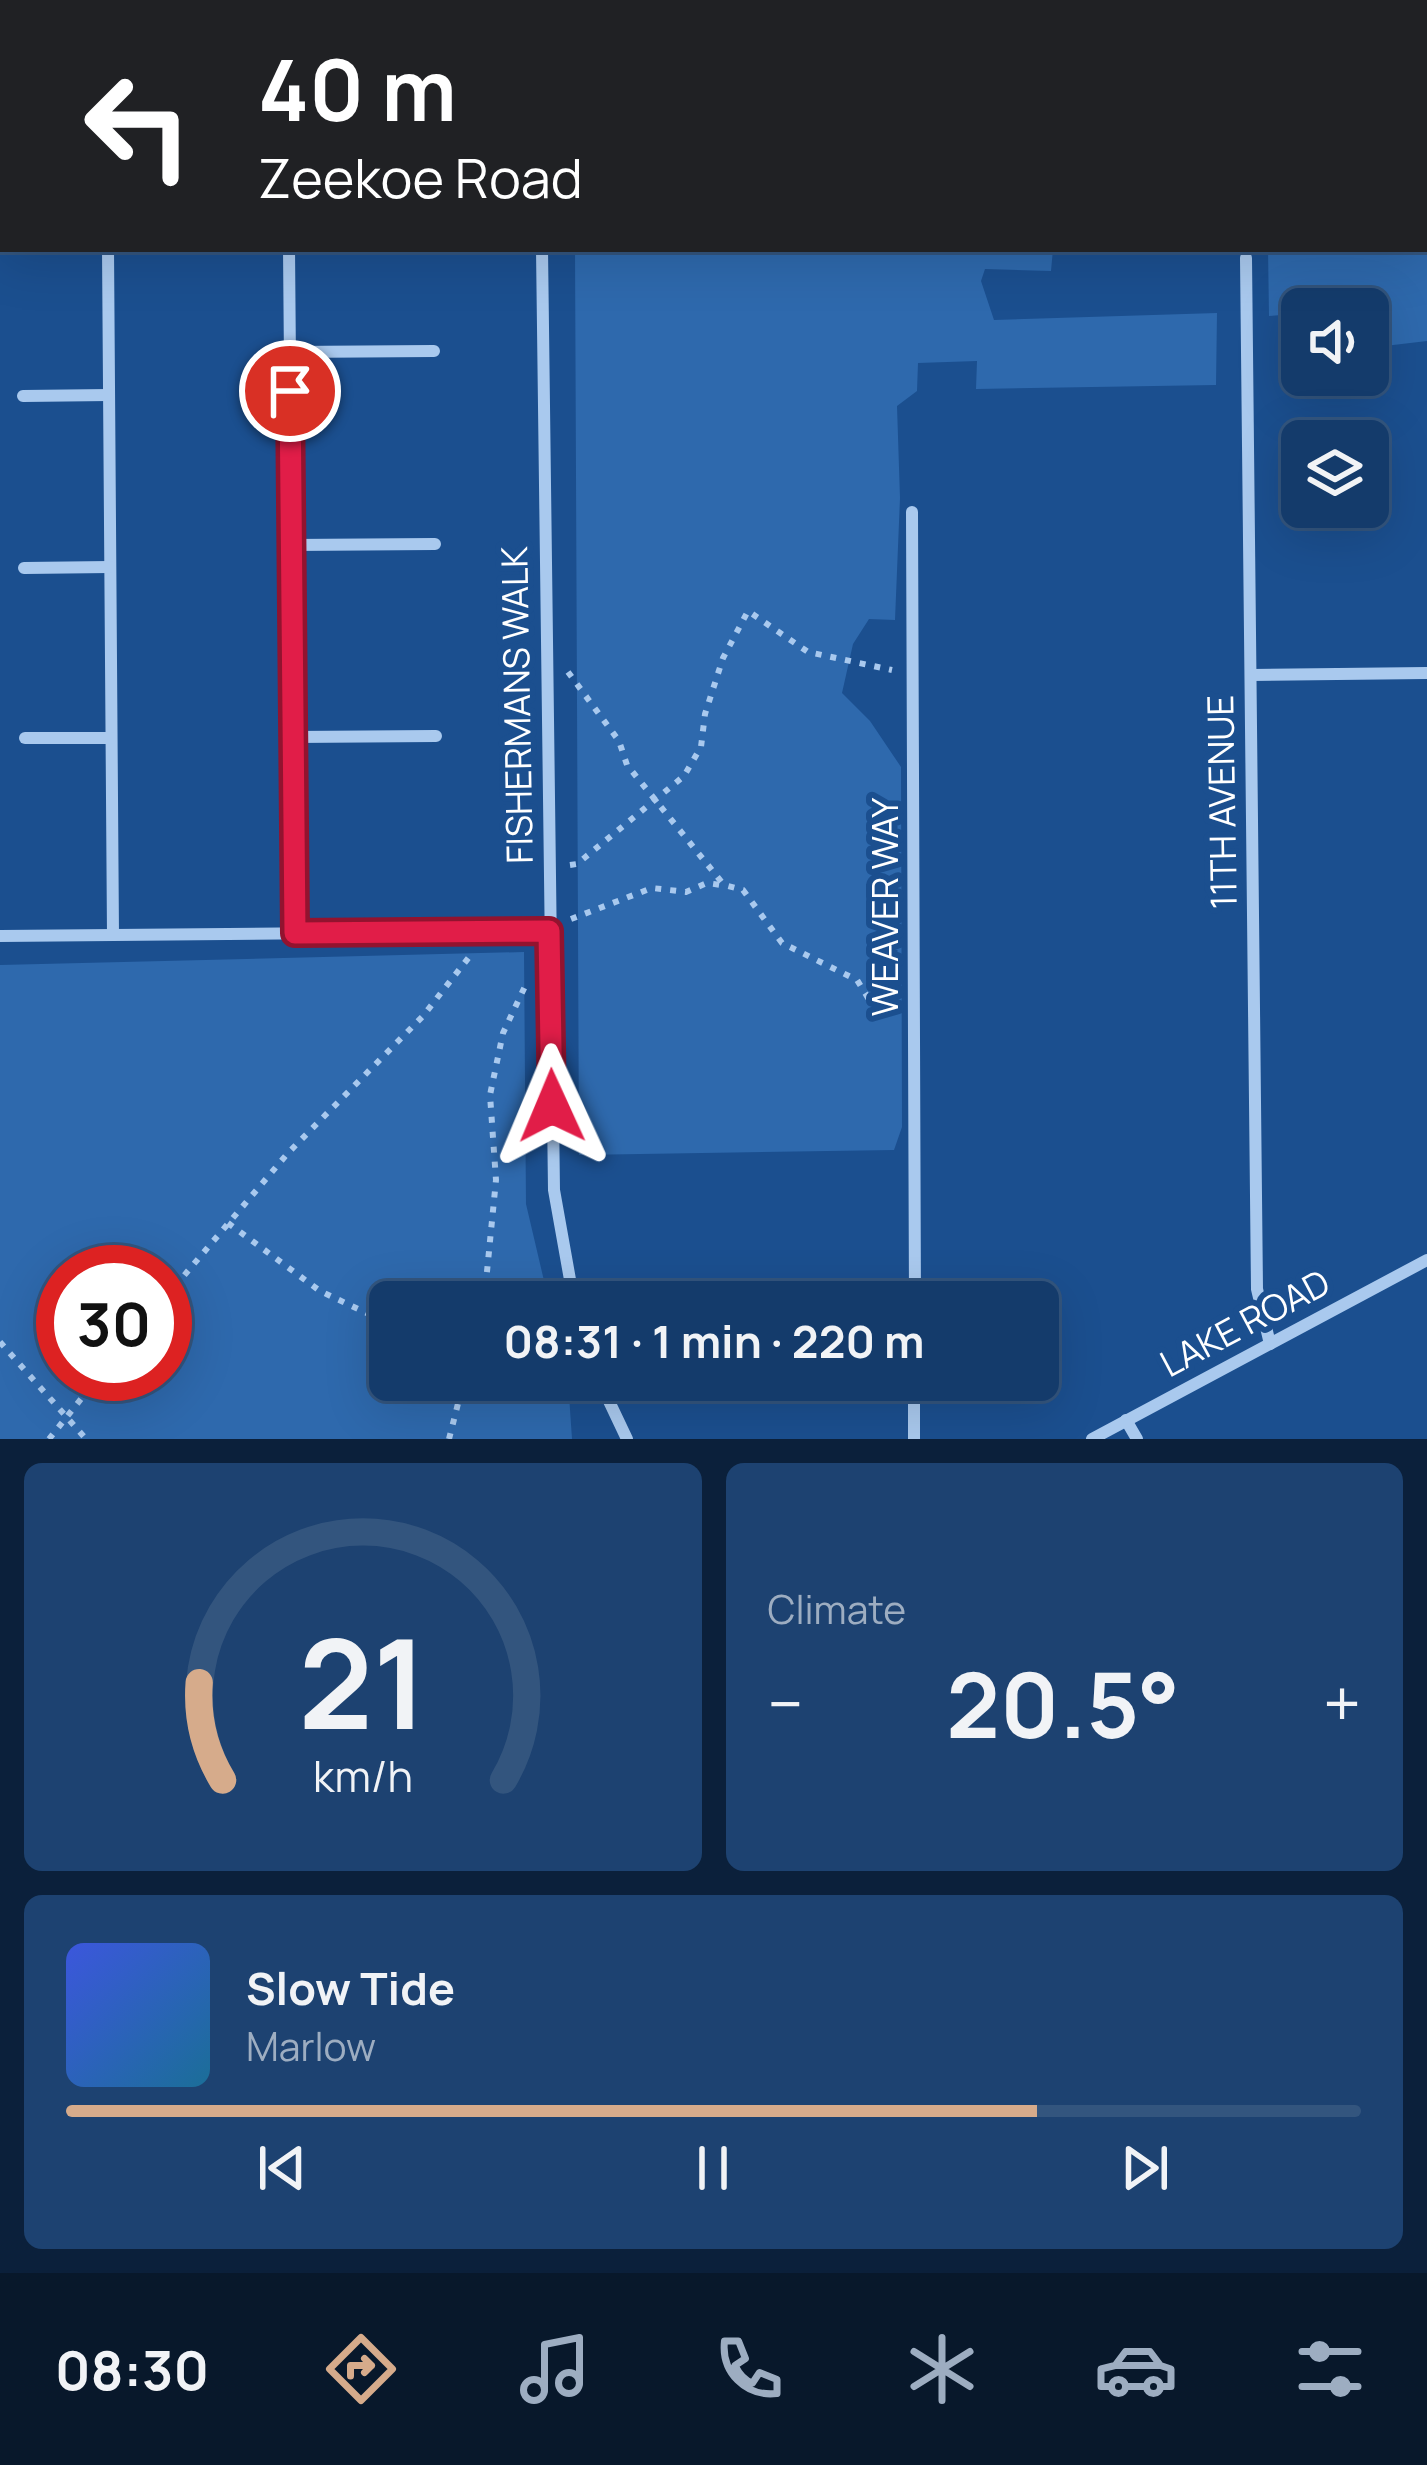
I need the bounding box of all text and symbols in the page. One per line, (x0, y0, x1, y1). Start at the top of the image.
text: 40 m (258, 31, 457, 146)
icon: left (60, 48, 216, 204)
text: Zeekoe Road (258, 140, 583, 214)
map controls (1281, 288, 1389, 528)
button: sound (1281, 288, 1389, 396)
pin (239, 340, 341, 442)
icon: arrive (257, 358, 323, 424)
button: layers (1281, 420, 1389, 528)
street label: FISHERMANS WALK (489, 545, 544, 864)
street label: 11TH AVENUE (1195, 694, 1248, 910)
street label: WEAVER WAY (860, 797, 909, 1016)
position arrow (489, 1043, 615, 1169)
speed limit sign: 30 (36, 1245, 192, 1401)
street label: LAKE ROAD (1151, 1257, 1338, 1388)
text: 08:31 · 1 min · 220 m (503, 1310, 925, 1372)
text: Climate (768, 1582, 906, 1636)
text: 21 (298, 1596, 427, 1766)
text: 20.5° (946, 1642, 1180, 1765)
text: − (768, 1658, 803, 1748)
text: + (1323, 1658, 1361, 1748)
text: km/h (313, 1746, 413, 1805)
text: Slow Tide (246, 1957, 455, 2019)
text: Marlow (246, 2019, 376, 2073)
icon: previous (249, 2135, 315, 2201)
icon: pause (680, 2135, 746, 2201)
icon: next (1112, 2135, 1178, 2201)
icon: directions (319, 2327, 403, 2411)
icon: music (513, 2327, 597, 2411)
icon: phone (707, 2327, 791, 2411)
icon: climate (900, 2327, 984, 2411)
icon: car (1094, 2327, 1178, 2411)
icon: filters (1288, 2327, 1372, 2411)
text: 08:30 (55, 2332, 209, 2406)

